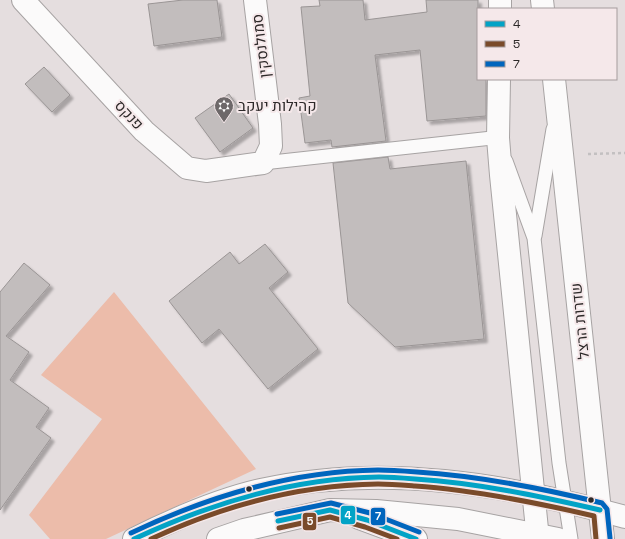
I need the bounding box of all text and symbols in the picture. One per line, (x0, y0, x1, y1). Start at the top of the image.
legend (477, 8, 617, 80)
street label: סמולנסקין (247, 13, 274, 79)
text: 4 (513, 16, 521, 32)
text: 5 (513, 36, 520, 52)
text: 7 (513, 56, 520, 72)
synagogue icon: קהילות יעקב (213, 95, 235, 123)
street label: פנקס (111, 96, 148, 133)
place label: קהילות יעקב (238, 96, 316, 115)
street label: שדרות הרצל (566, 282, 593, 360)
unlabelled marker (244, 484, 254, 494)
unlabelled marker (586, 495, 596, 505)
line badge: 4 (340, 505, 356, 525)
line badge: 7 (370, 507, 386, 526)
text: 4 (345, 508, 352, 522)
text: 7 (375, 509, 381, 523)
line badge: 5 (302, 512, 317, 531)
text: 5 (307, 514, 314, 528)

